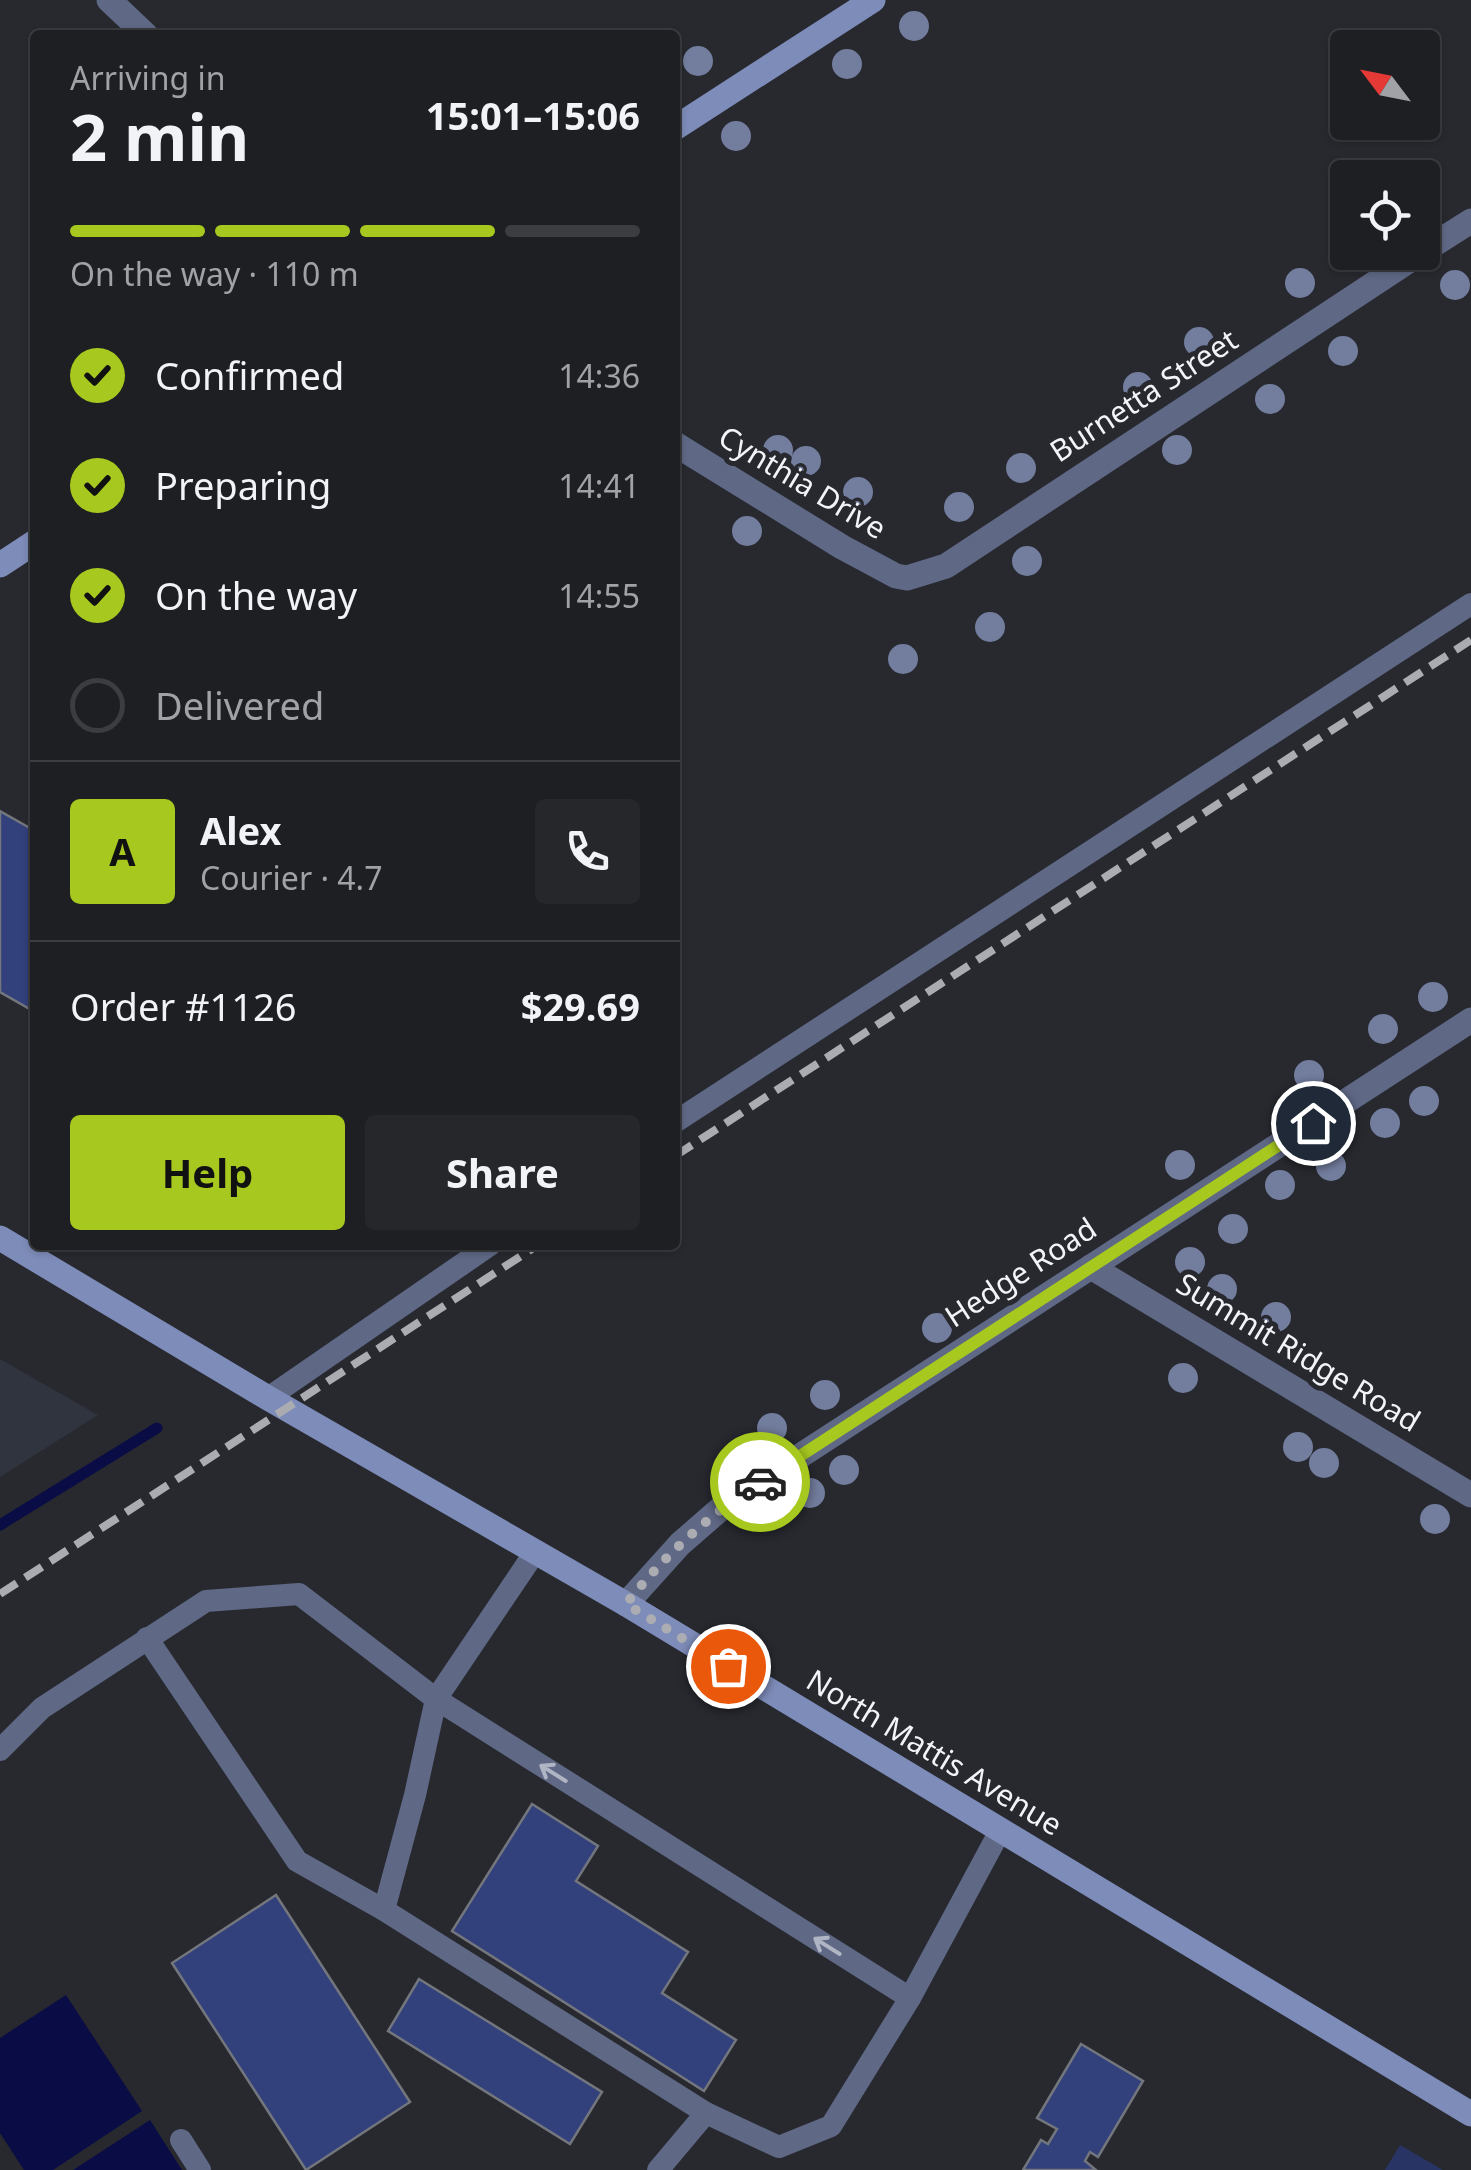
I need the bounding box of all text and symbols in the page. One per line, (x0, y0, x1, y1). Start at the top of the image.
north arrow (1330, 30, 1440, 140)
map controls (1330, 30, 1440, 270)
text: Arriving in (70, 56, 225, 99)
text: 15:01–15:06 (426, 89, 640, 141)
text: 2 min (70, 92, 249, 180)
button: locate (1330, 160, 1440, 270)
text: On the way · 110 m (70, 252, 359, 295)
street label: Burnetta Street (1041, 319, 1245, 471)
icon: check (70, 348, 125, 403)
text: Confirmed (155, 349, 344, 401)
text: 14:36 (558, 354, 640, 397)
street label: Cynthia Drive (711, 416, 894, 548)
icon: check (70, 458, 125, 513)
text: Preparing (155, 459, 331, 511)
text: 14:41 (558, 464, 640, 507)
icon: check (70, 568, 125, 623)
text: On the way (155, 569, 357, 621)
text: 14:55 (558, 574, 640, 617)
text: Delivered (155, 679, 324, 731)
button: phone (535, 799, 640, 904)
text: Alex (200, 804, 282, 856)
text: A (109, 825, 136, 877)
text: Courier · 4.7 (200, 856, 383, 899)
text: Order #1126 (70, 980, 296, 1032)
text: $29.69 (521, 980, 640, 1032)
pin (1271, 1081, 1356, 1166)
icon: home (1286, 1096, 1341, 1151)
button: Help (70, 1115, 345, 1230)
button: Share (365, 1115, 640, 1230)
street label: Hedge Road (937, 1207, 1104, 1336)
street label: Summit Ridge Road (1169, 1263, 1428, 1441)
courier (710, 1432, 810, 1532)
icon: car (733, 1455, 788, 1510)
pin (686, 1624, 771, 1709)
icon: bag (701, 1639, 756, 1694)
street label: North Mattis Avenue (799, 1659, 1070, 1844)
one-way arrow (539, 1762, 567, 1783)
one-way arrow (813, 1936, 842, 1957)

